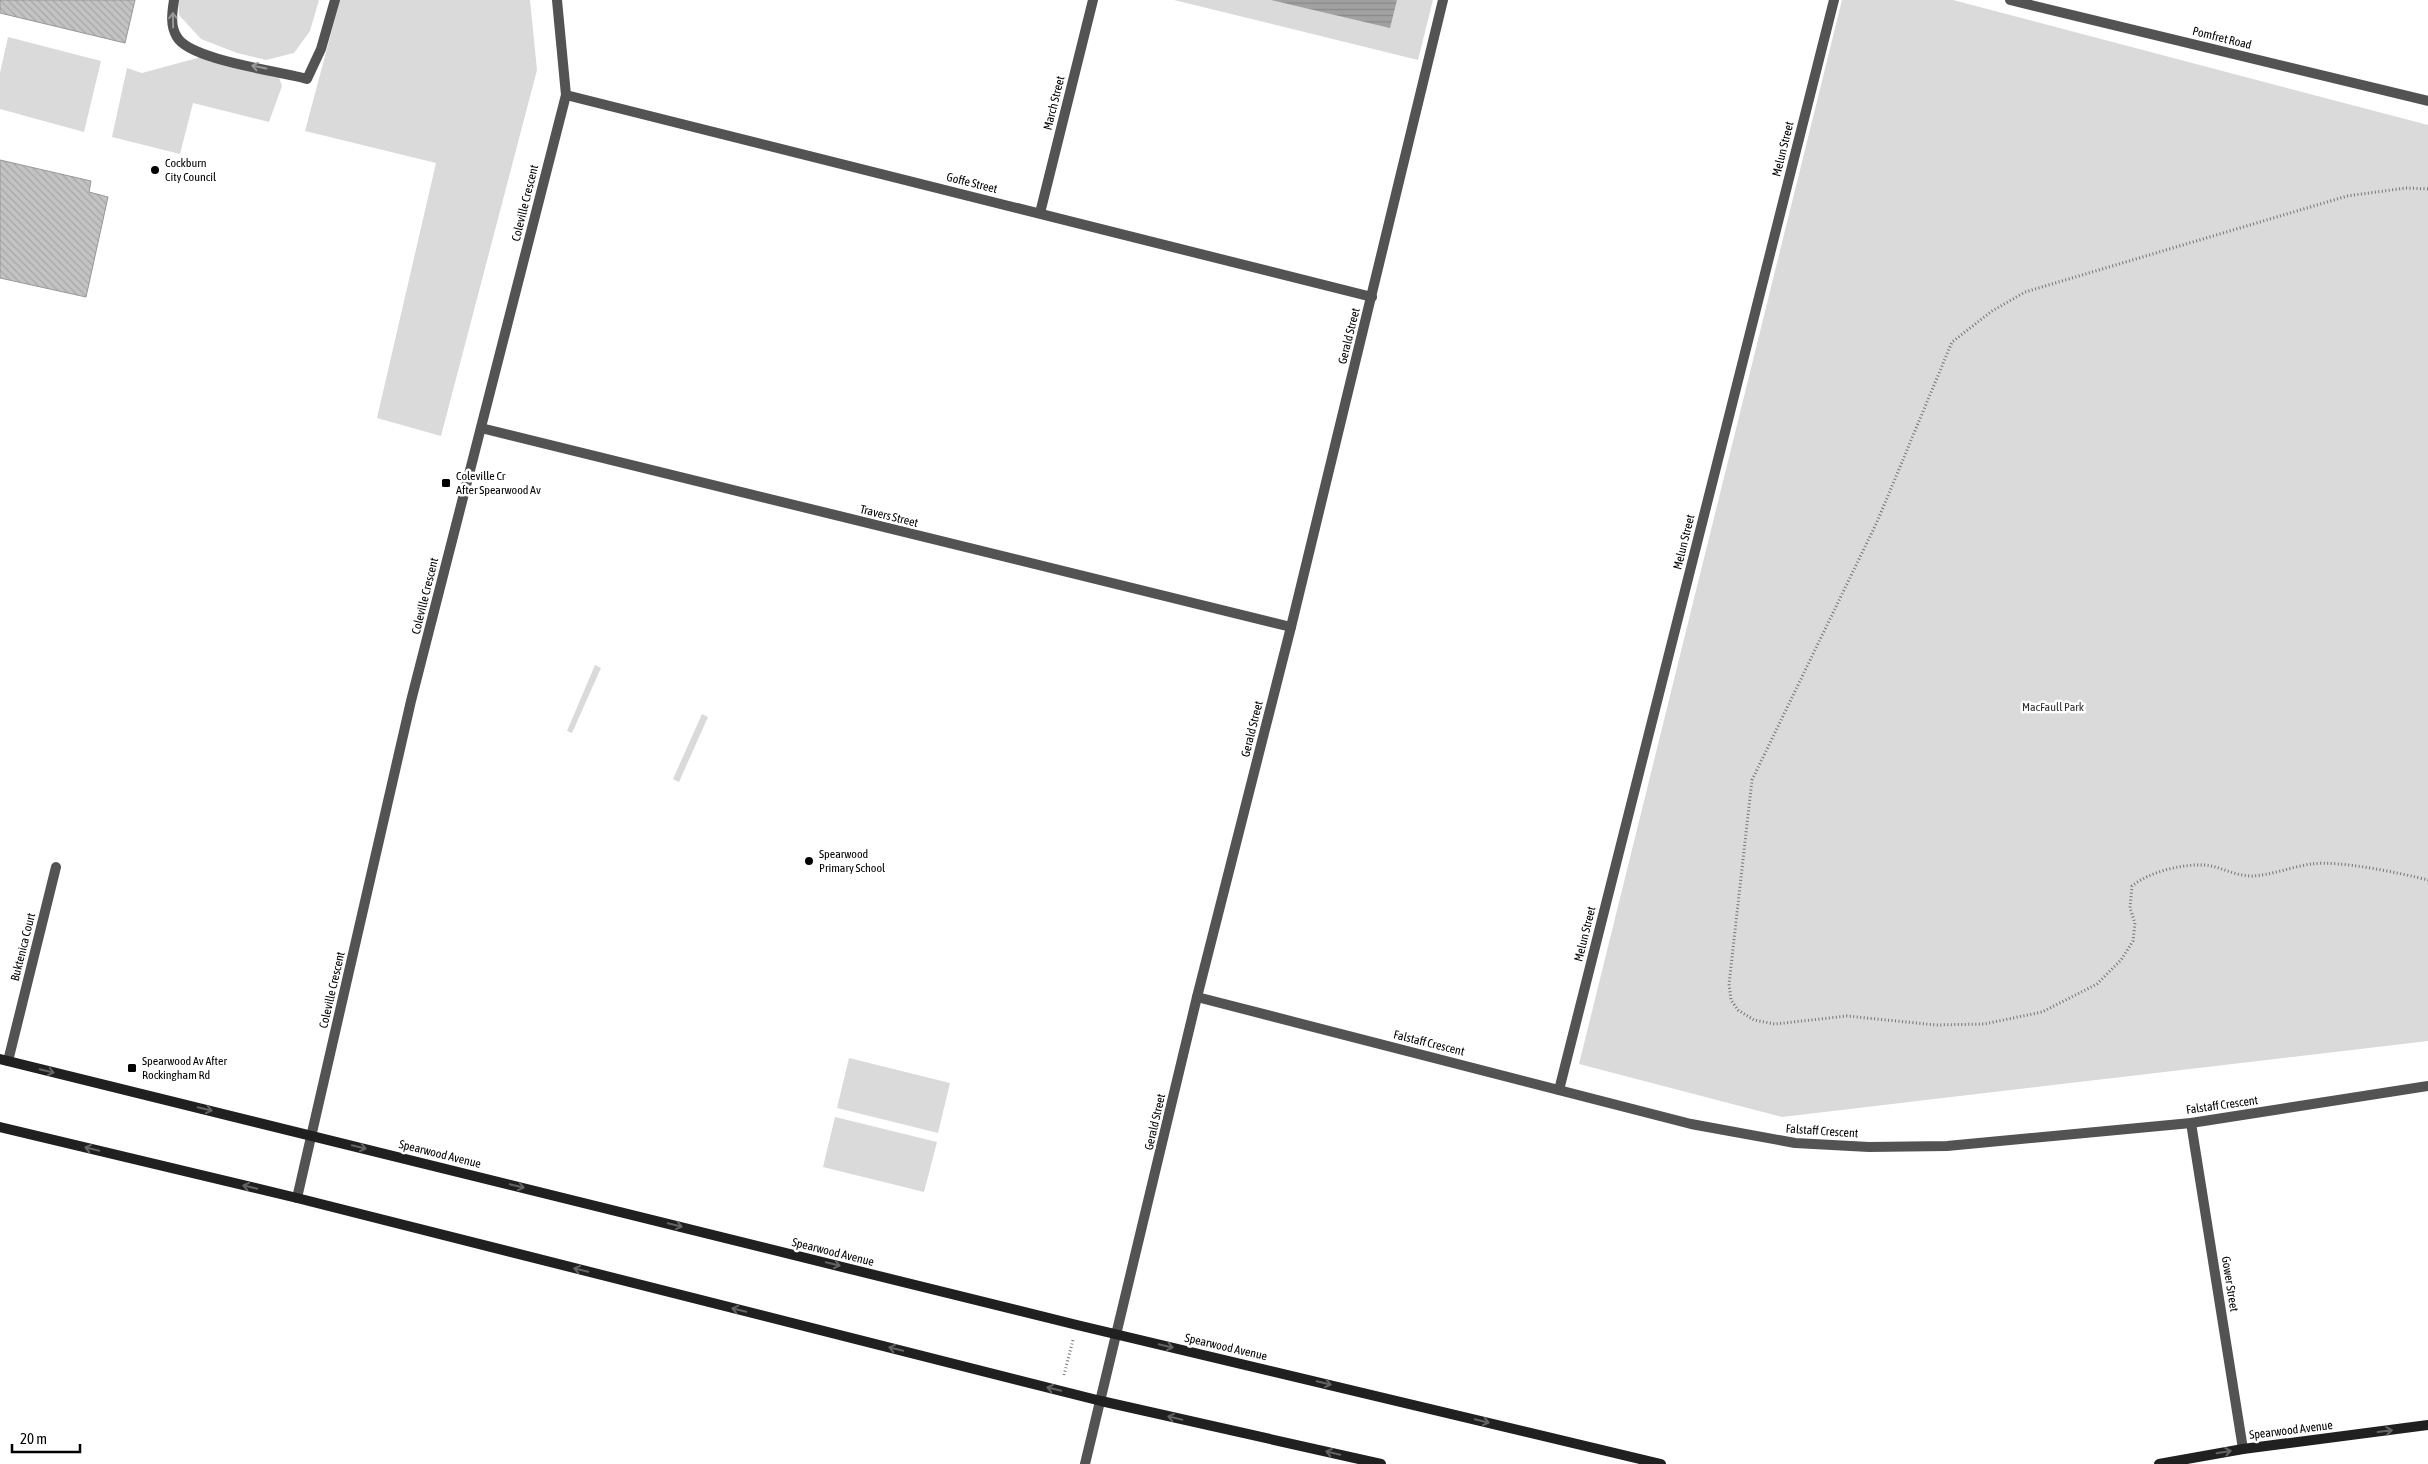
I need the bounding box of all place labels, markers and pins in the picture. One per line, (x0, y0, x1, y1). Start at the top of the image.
place label: Cockburn City Council (165, 156, 217, 184)
marker: Cockburn City Council (149, 164, 161, 176)
place label: Coleville Cr After Spearwood Av (456, 469, 541, 497)
marker: Coleville Cr After Spearwood Av (440, 477, 452, 489)
place label: Spearwood Primary School (819, 847, 886, 875)
marker: Spearwood Primary School (803, 855, 815, 867)
place label: Spearwood Av After Rockingham Rd (142, 1054, 227, 1082)
marker: Spearwood Av After Rockingham Rd (126, 1062, 138, 1074)

